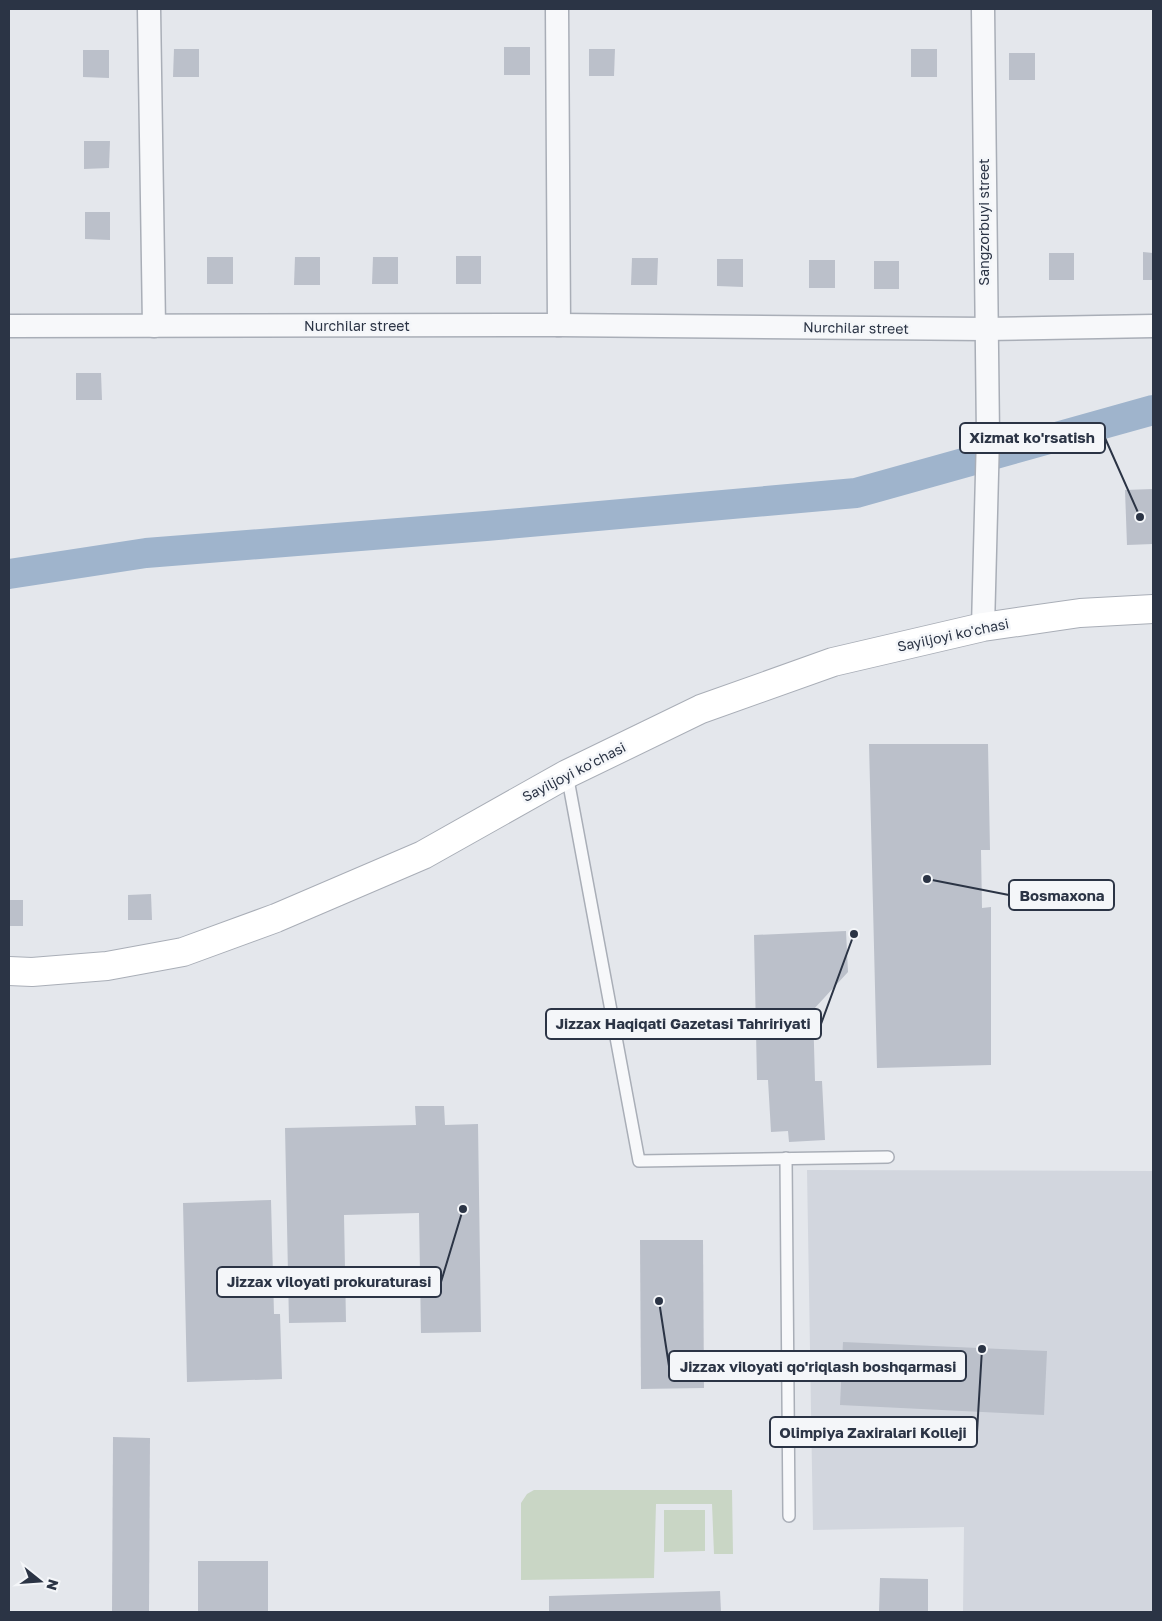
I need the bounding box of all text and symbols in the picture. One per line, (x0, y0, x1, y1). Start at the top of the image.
street label: Sangzorbuyi street (975, 158, 992, 286)
street label: Nurchilar street (304, 317, 410, 334)
street label: Nurchilar street (803, 318, 909, 337)
callout: Xizmat ko'rsatish (960, 423, 1105, 453)
text: Xizmat ko'rsatish (969, 428, 1095, 446)
street label: Sayiljoyi ko'chasi (895, 614, 1010, 655)
street label: Sayiljoyi ko'chasi (519, 738, 628, 805)
callout: Bosmaxona (1009, 880, 1114, 910)
text: Bosmaxona (1020, 886, 1105, 904)
callout: Jizzax Haqiqati Gazetasi Tahririyati (546, 1009, 821, 1039)
text: Jizzax Haqiqati Gazetasi Tahririyati (555, 1014, 811, 1032)
callout: Jizzax viloyati prokuraturasi (217, 1267, 441, 1297)
text: Jizzax viloyati prokuraturasi (227, 1272, 431, 1290)
callout: Jizzax viloyati qo'riqlash boshqarmasi (669, 1351, 966, 1381)
text: Jizzax viloyati qo'riqlash boshqarmasi (680, 1357, 956, 1375)
callout: Olimpiya Zaxiralari Kolleji (770, 1417, 977, 1447)
text: Olimpiya Zaxiralari Kolleji (779, 1423, 967, 1441)
north arrow (15, 1556, 65, 1606)
text: N (43, 1577, 63, 1593)

